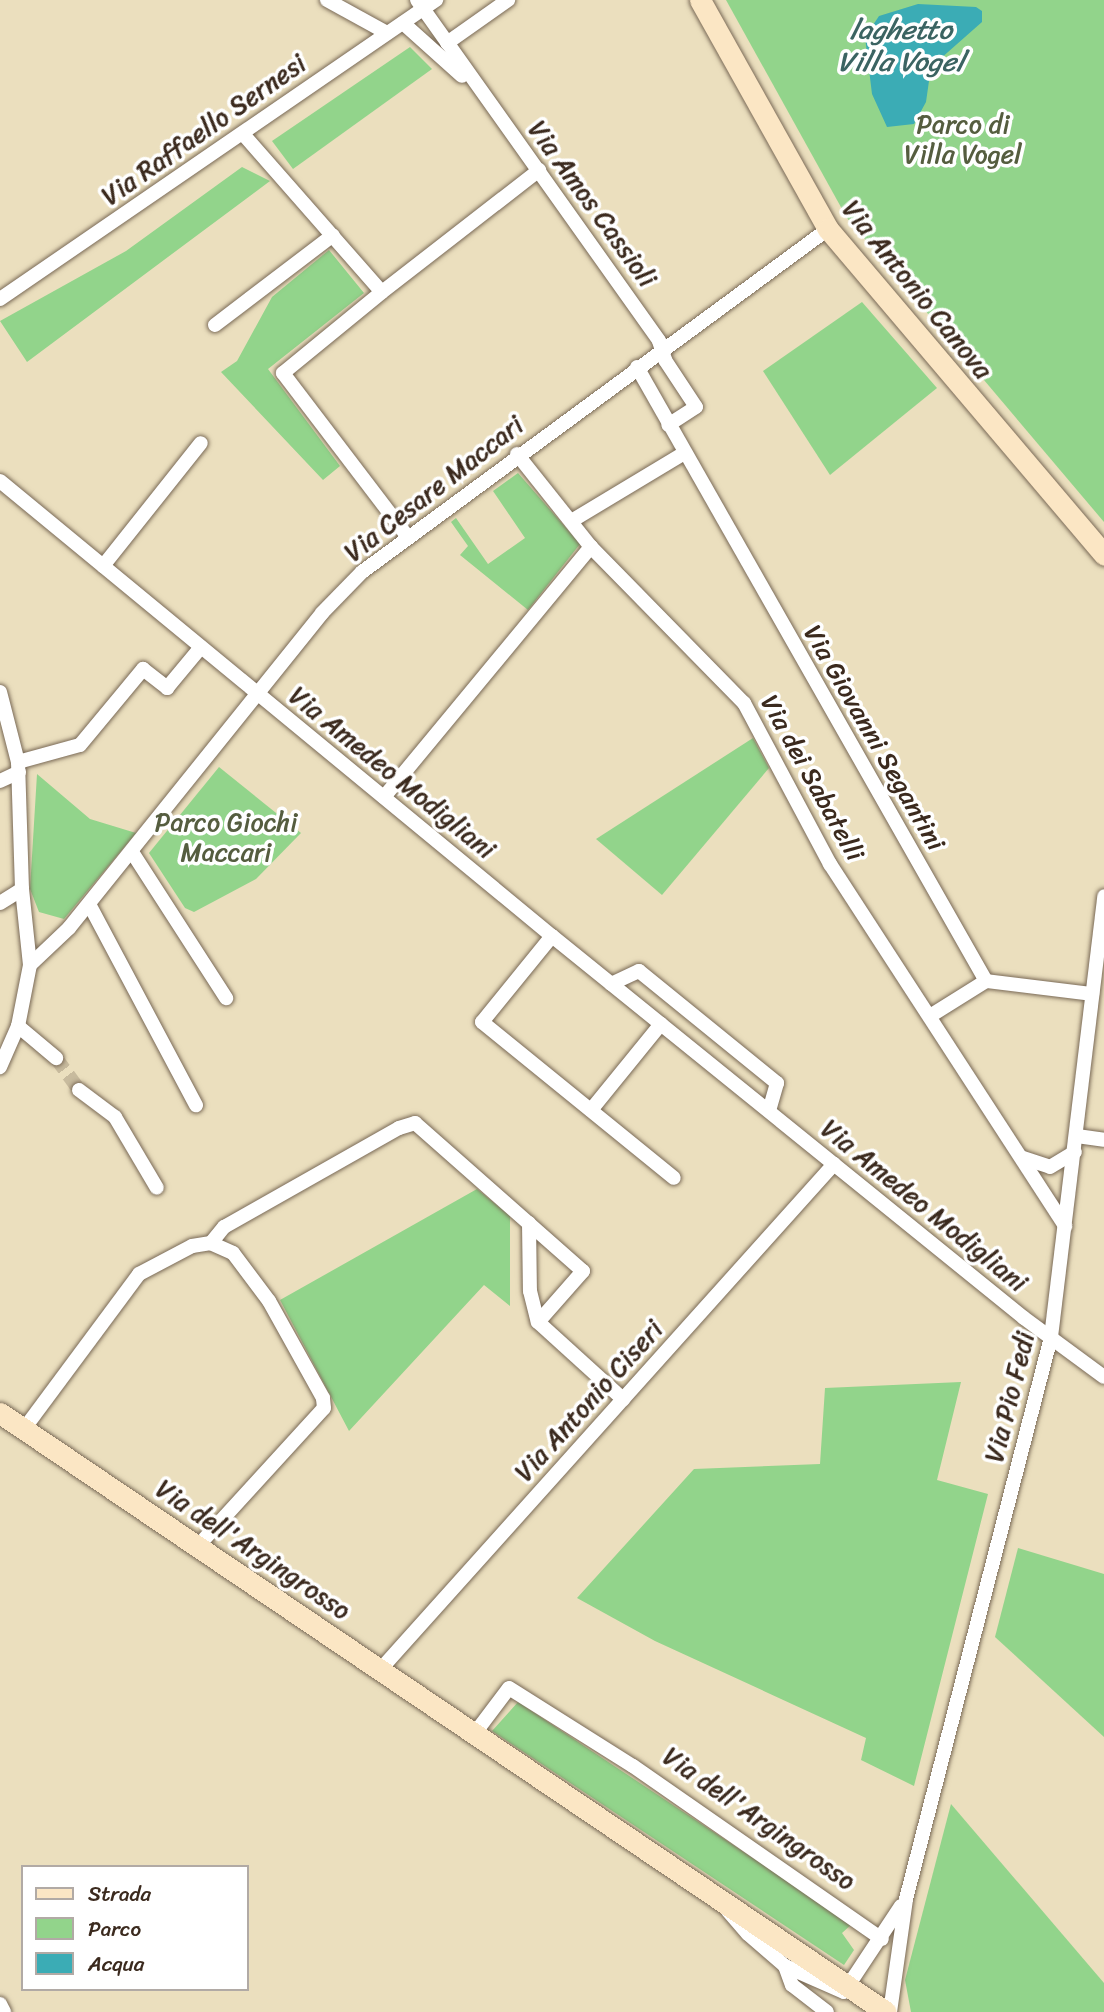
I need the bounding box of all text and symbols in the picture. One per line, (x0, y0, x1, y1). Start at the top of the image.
water label: laghetto Villa Vogel (838, 13, 964, 79)
street label: Via Raffaello Sernesi (97, 48, 311, 212)
park label: Parco di Villa Vogel (904, 109, 1022, 170)
street label: Via Amos Cassioli (521, 114, 663, 294)
street label: Via Antonio Canova (835, 194, 999, 386)
street label: Via Cesare Maccari (338, 410, 530, 568)
street label: Via Giovanni Segantini (797, 620, 951, 856)
street label: Via Amedeo Modigliani (282, 680, 502, 866)
street label: Via dei Sabatelli (753, 689, 871, 867)
park label: Parco Giochi Maccari (155, 807, 297, 868)
street label: Via Amedeo Modigliani (814, 1113, 1034, 1299)
street label: Via Antonio Ciseri (509, 1314, 669, 1488)
street label: Via Pio Fedi (979, 1328, 1041, 1466)
street label: Via dell'Argingrosso (149, 1473, 357, 1627)
street label: Via dell'Argingrosso (656, 1741, 862, 1897)
legend (21, 1865, 248, 1991)
text: Strada (88, 1875, 151, 1913)
text: Parco (88, 1910, 141, 1948)
text: Acqua (88, 1945, 144, 1983)

